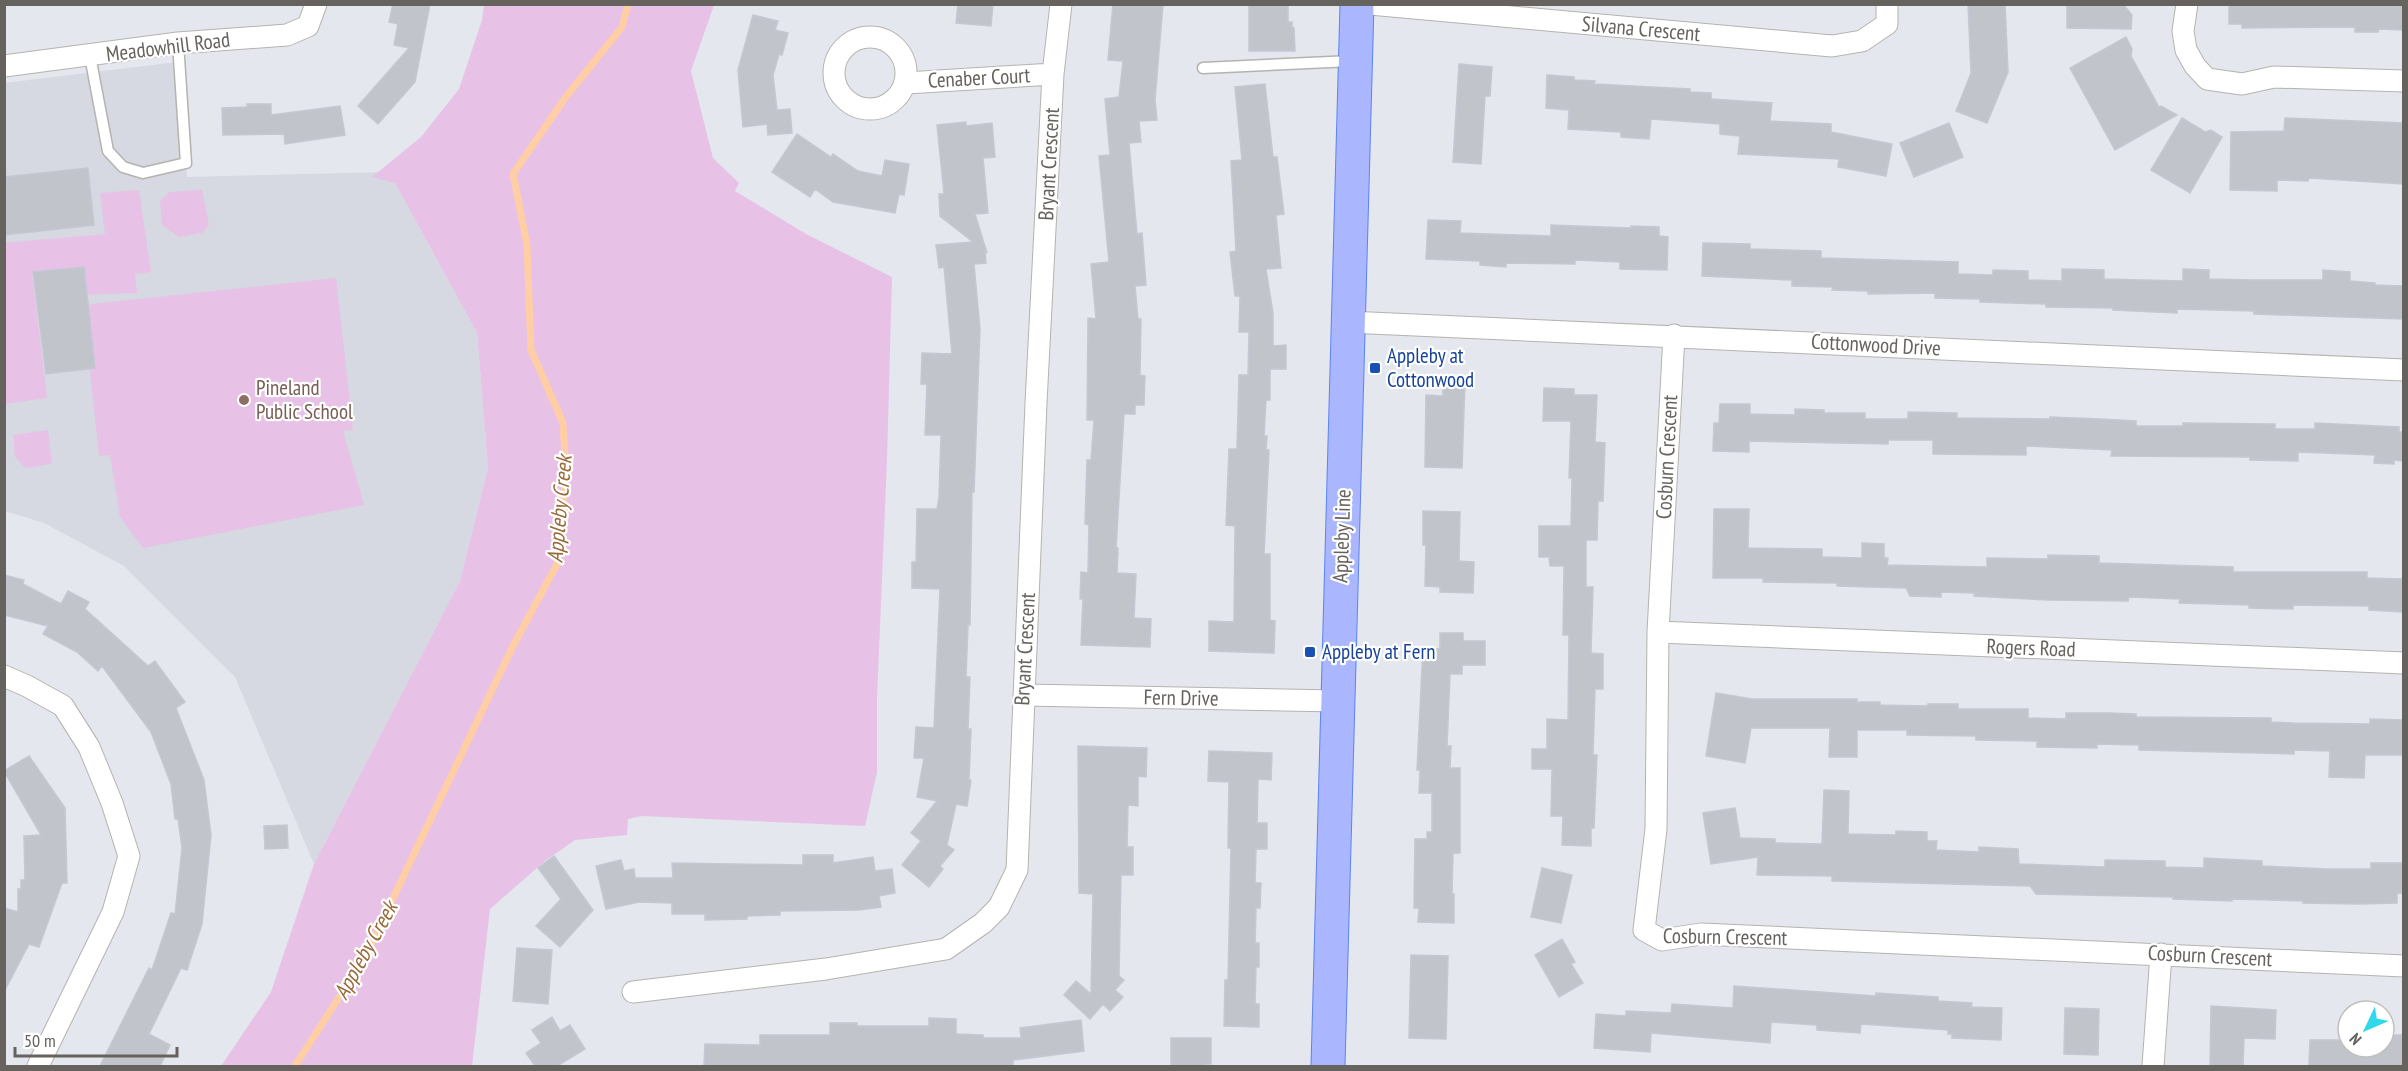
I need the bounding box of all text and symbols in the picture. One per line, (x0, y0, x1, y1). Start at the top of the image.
street label: Silvana Crescent (1581, 10, 1702, 47)
street label: Meadowhill Road (104, 26, 231, 68)
street label: Cenaber Court (927, 61, 1031, 94)
street label: Bryant Crescent (1032, 107, 1065, 221)
street label: Cottonwood Drive (1810, 328, 1942, 361)
place label: Appleby at Cottonwood (1387, 342, 1474, 393)
marker: Appleby at Cottonwood (1368, 361, 1382, 375)
place label: Pineland Public School (256, 374, 353, 425)
marker: Pineland Public School (237, 393, 251, 407)
street label: Cosburn Crescent (1650, 394, 1683, 520)
water label: Appleby Creek (540, 452, 578, 564)
street label: Appleby Line (1326, 489, 1357, 583)
street label: Bryant Crescent (1008, 592, 1041, 706)
street label: Rogers Road (1986, 632, 2076, 663)
place label: Appleby at Fern (1322, 638, 1435, 665)
marker: Appleby at Fern (1303, 645, 1317, 659)
street label: Fern Drive (1143, 683, 1219, 712)
water label: Appleby Creek (327, 894, 405, 1004)
street label: Cosburn Crescent (1663, 922, 1788, 951)
street label: Cosburn Crescent (2147, 939, 2273, 972)
north arrow (2336, 999, 2396, 1059)
scale bar (15, 1020, 177, 1058)
text: 50 m (24, 1029, 56, 1052)
text: N (2345, 1029, 2365, 1049)

